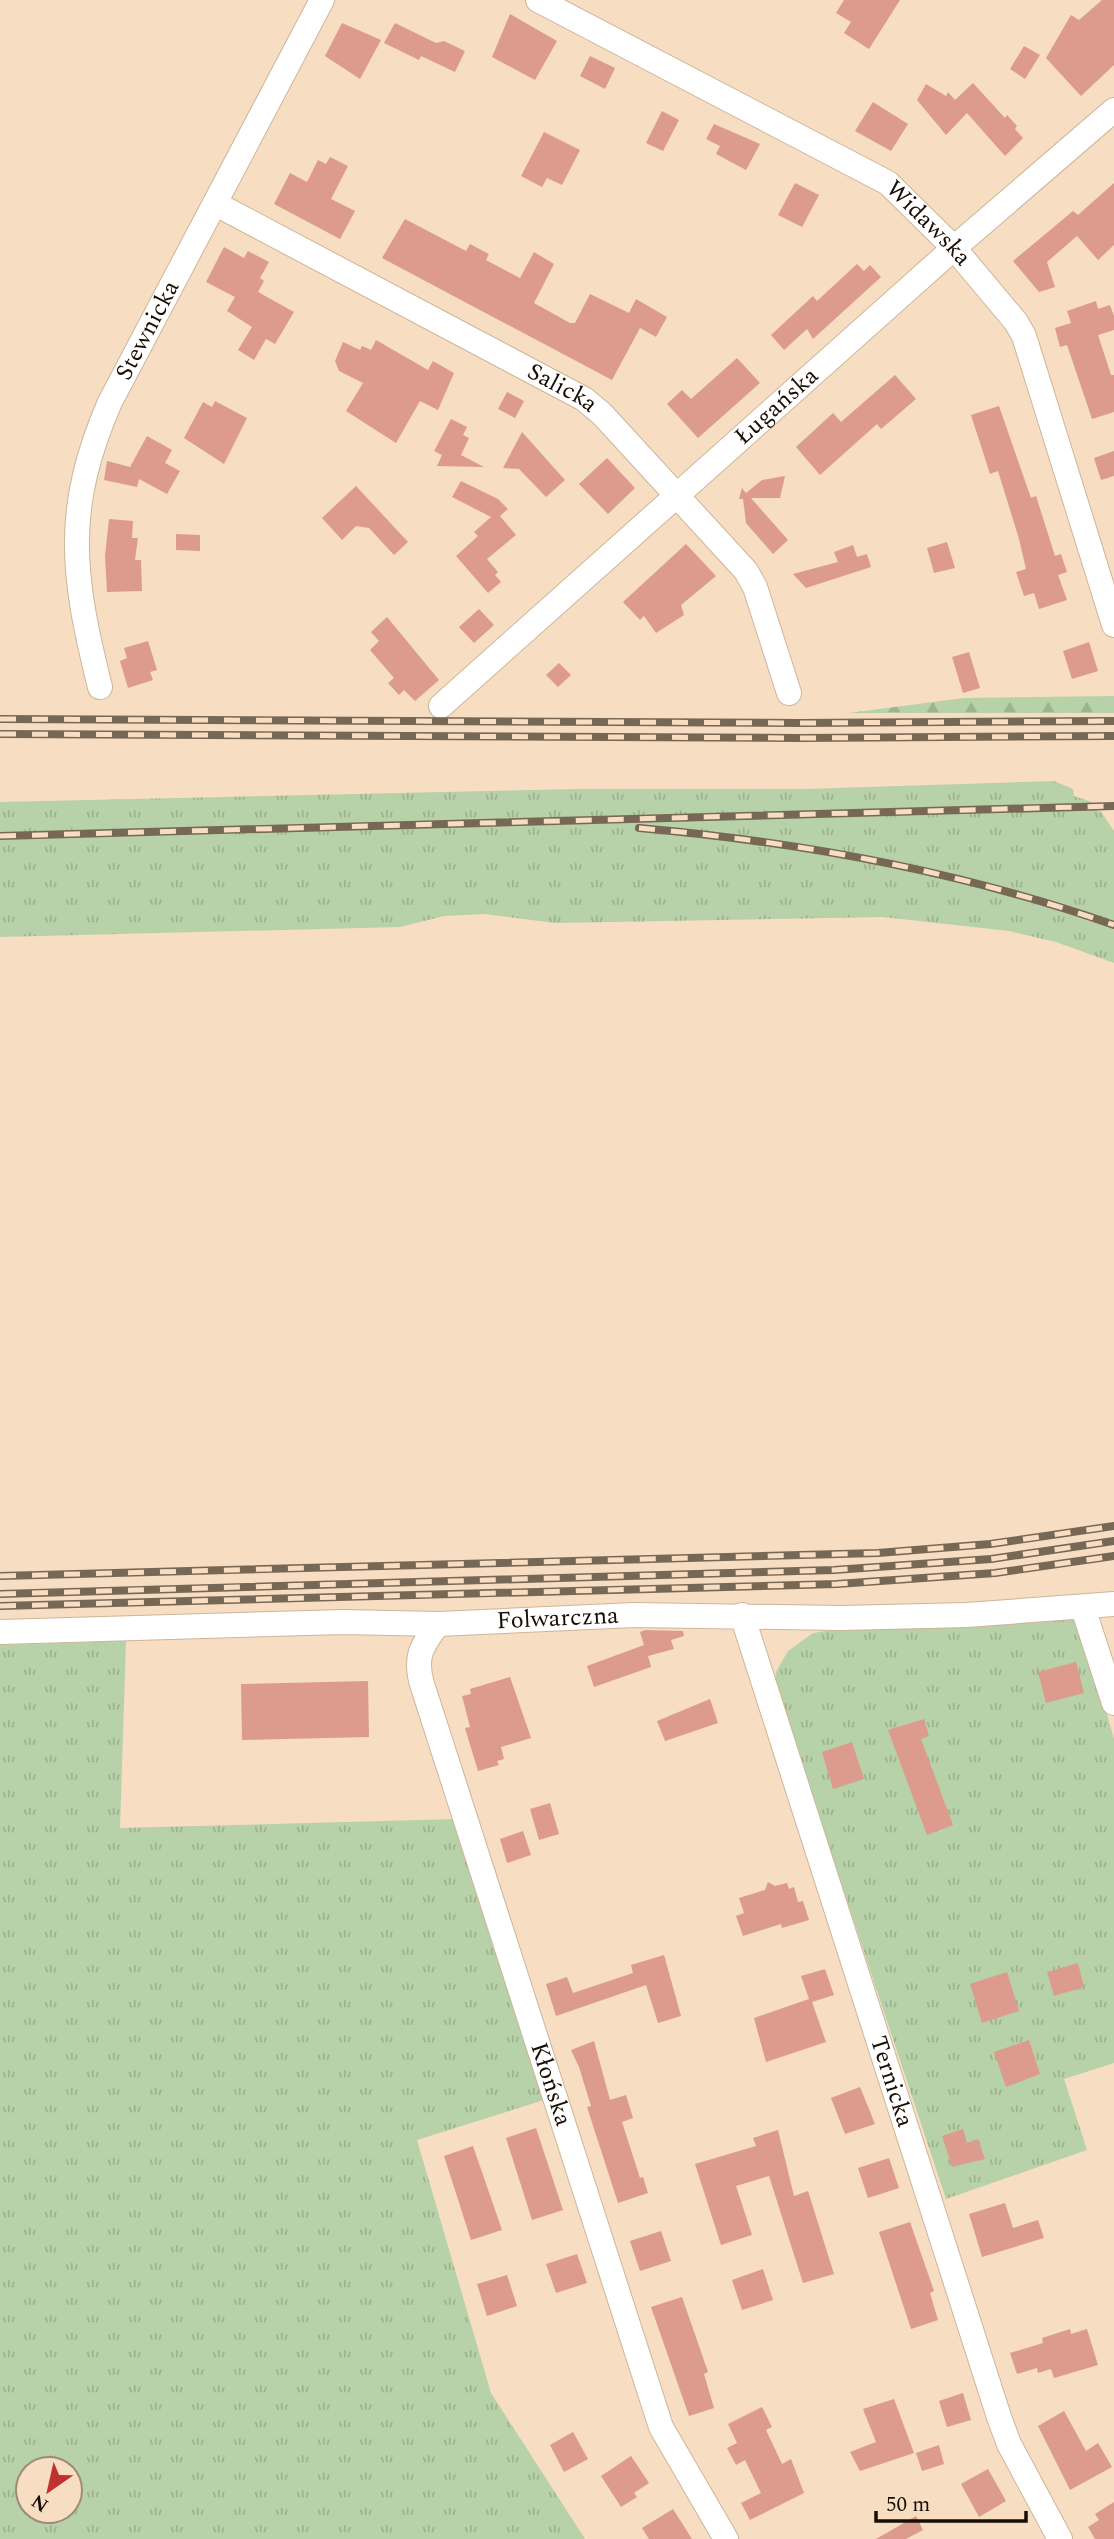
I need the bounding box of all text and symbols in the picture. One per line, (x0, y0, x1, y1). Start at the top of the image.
street label: Widawska (877, 172, 980, 274)
street label: Stewnicka (106, 274, 189, 387)
street label: Salicka (520, 354, 606, 422)
street label: Ługańska (727, 359, 827, 454)
street label: Folwarczna (496, 1598, 620, 1639)
street label: Ternicka (860, 2031, 923, 2132)
street label: Kłońska (520, 2038, 581, 2131)
north arrow (14, 2455, 84, 2525)
scale bar (876, 2480, 1026, 2524)
text: N (26, 2486, 55, 2519)
text: 50 m (886, 2489, 930, 2521)

